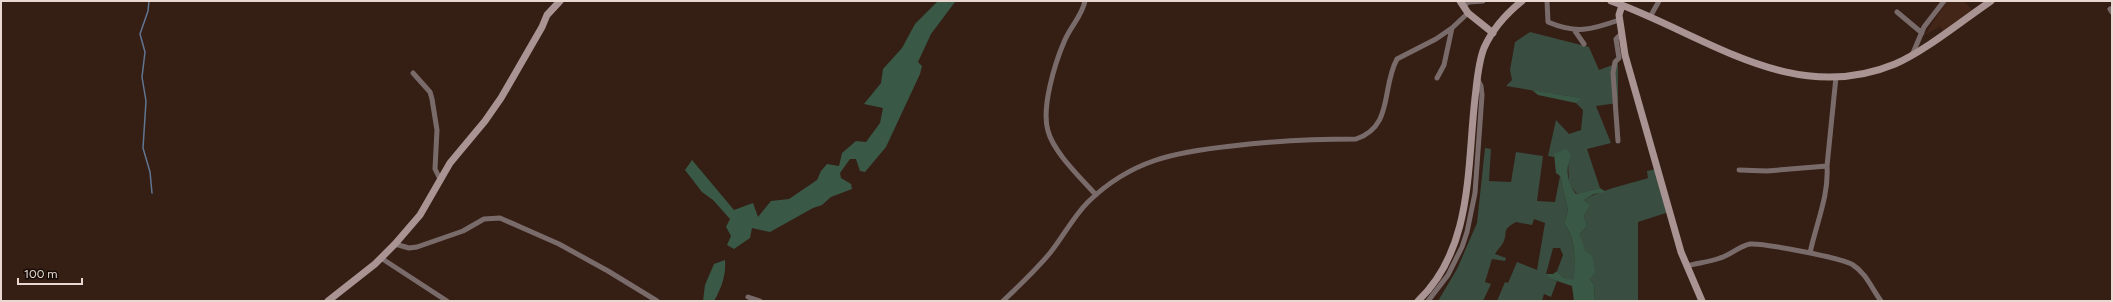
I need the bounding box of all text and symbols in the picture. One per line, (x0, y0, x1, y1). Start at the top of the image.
scale bar (18, 260, 82, 286)
text: 100 m (24, 267, 58, 281)

